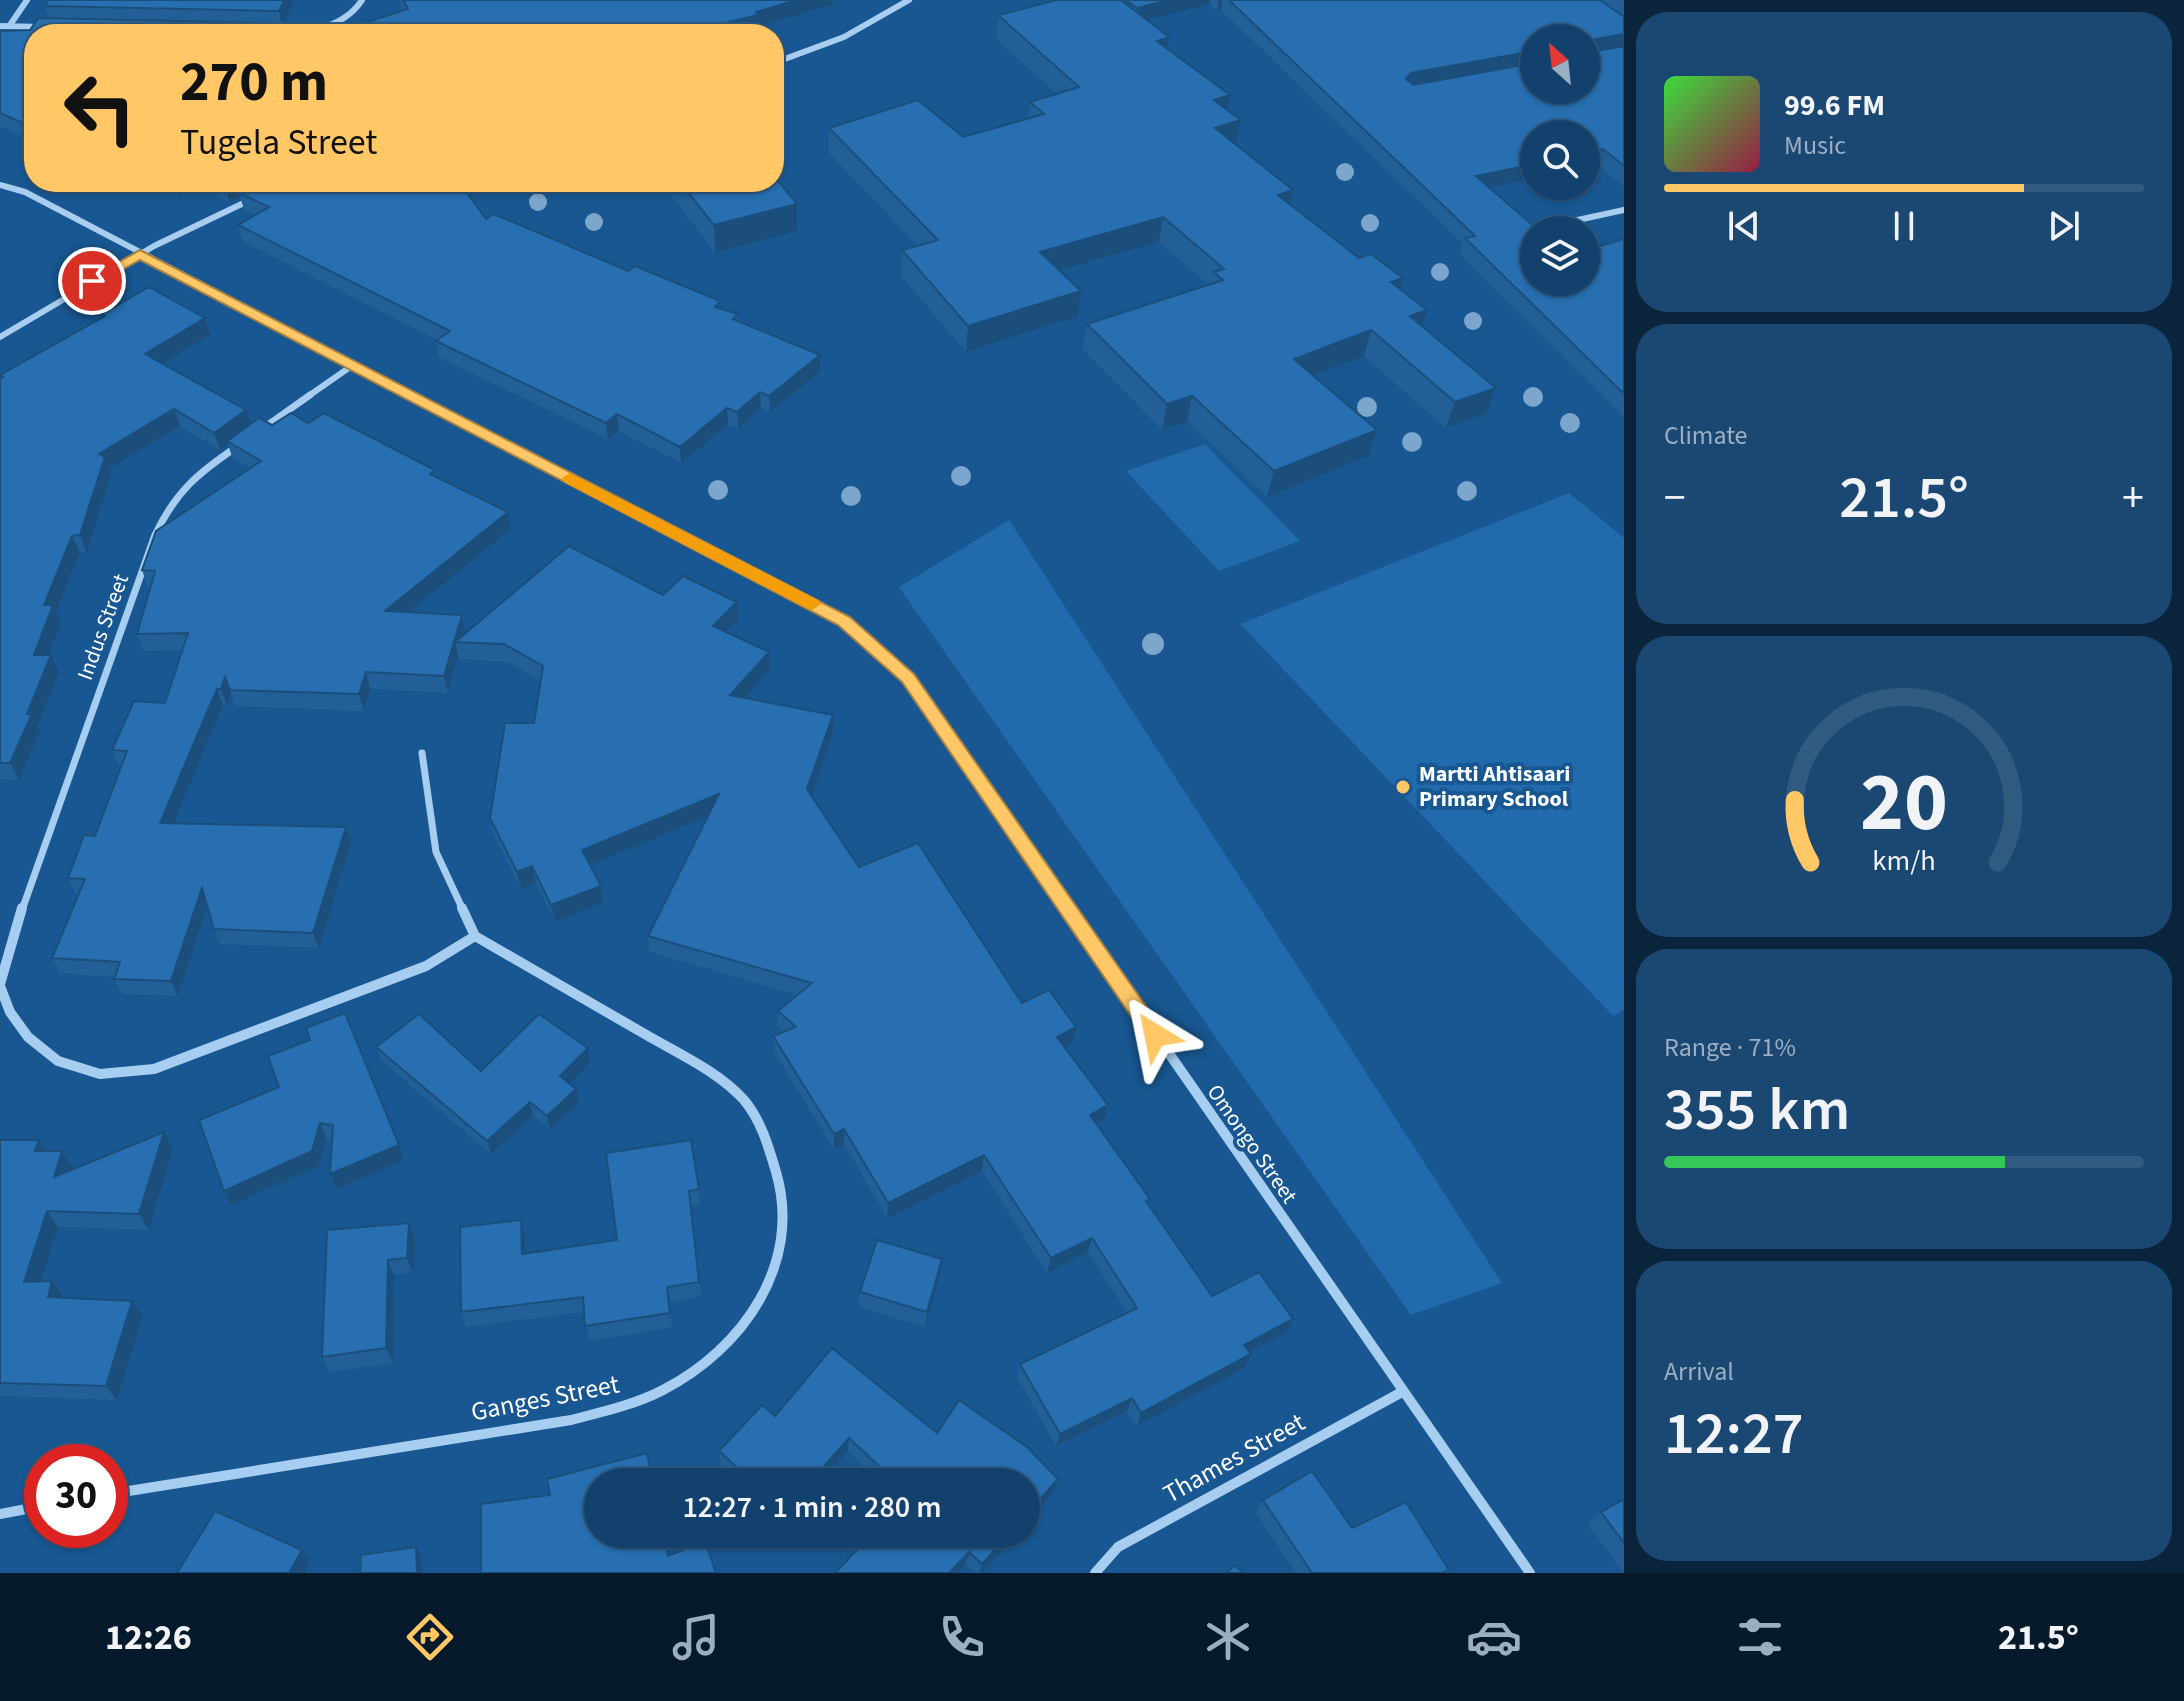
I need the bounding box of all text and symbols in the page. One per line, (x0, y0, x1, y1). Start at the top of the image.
north arrow (1520, 24, 1600, 104)
map controls (1520, 24, 1600, 296)
text: 270 m (180, 43, 328, 122)
icon: left (48, 56, 152, 160)
text: 99.6 FM (1784, 84, 1885, 127)
text: Tugela Street (180, 117, 377, 168)
button: search (1520, 120, 1600, 200)
text: Music (1784, 127, 1846, 164)
icon: previous (1722, 204, 1766, 248)
icon: pause (1882, 204, 1926, 248)
icon: next (2042, 204, 2086, 248)
button: layers (1520, 216, 1600, 296)
pin (58, 247, 126, 315)
icon: arrive (70, 259, 114, 303)
text: Climate (1664, 417, 1748, 454)
text: 21.5° (1839, 456, 1969, 541)
text: − (1664, 467, 1686, 530)
text: + (2122, 467, 2144, 530)
street label: Indus Street (69, 569, 137, 685)
text: 20 (1860, 743, 1948, 861)
place label: Martti Ahtisaari Primary School (1419, 758, 1570, 815)
marker: Martti Ahtisaari Primary School (1394, 778, 1412, 796)
text: km/h (1872, 841, 1936, 881)
position arrow (1113, 993, 1197, 1077)
text: Range · 71% (1664, 1029, 1796, 1066)
text: 355 km (1664, 1068, 1850, 1153)
street label: Omongo Street (1199, 1078, 1305, 1211)
text: Arrival (1664, 1353, 1734, 1390)
street label: Ganges Street (468, 1365, 622, 1430)
text: 12:27 (1664, 1392, 1804, 1477)
street label: Thames Street (1156, 1404, 1312, 1512)
speed limit sign: 30 (24, 1444, 128, 1548)
text: 12:27 · 1 min · 280 m (682, 1486, 942, 1529)
icon: directions (402, 1609, 458, 1665)
icon: music (668, 1609, 724, 1665)
icon: phone (934, 1609, 990, 1665)
icon: climate (1200, 1609, 1256, 1665)
icon: car (1466, 1609, 1522, 1665)
icon: filters (1732, 1609, 1788, 1665)
text: 12:26 (105, 1612, 192, 1663)
text: 21.5° (1998, 1612, 2079, 1663)

